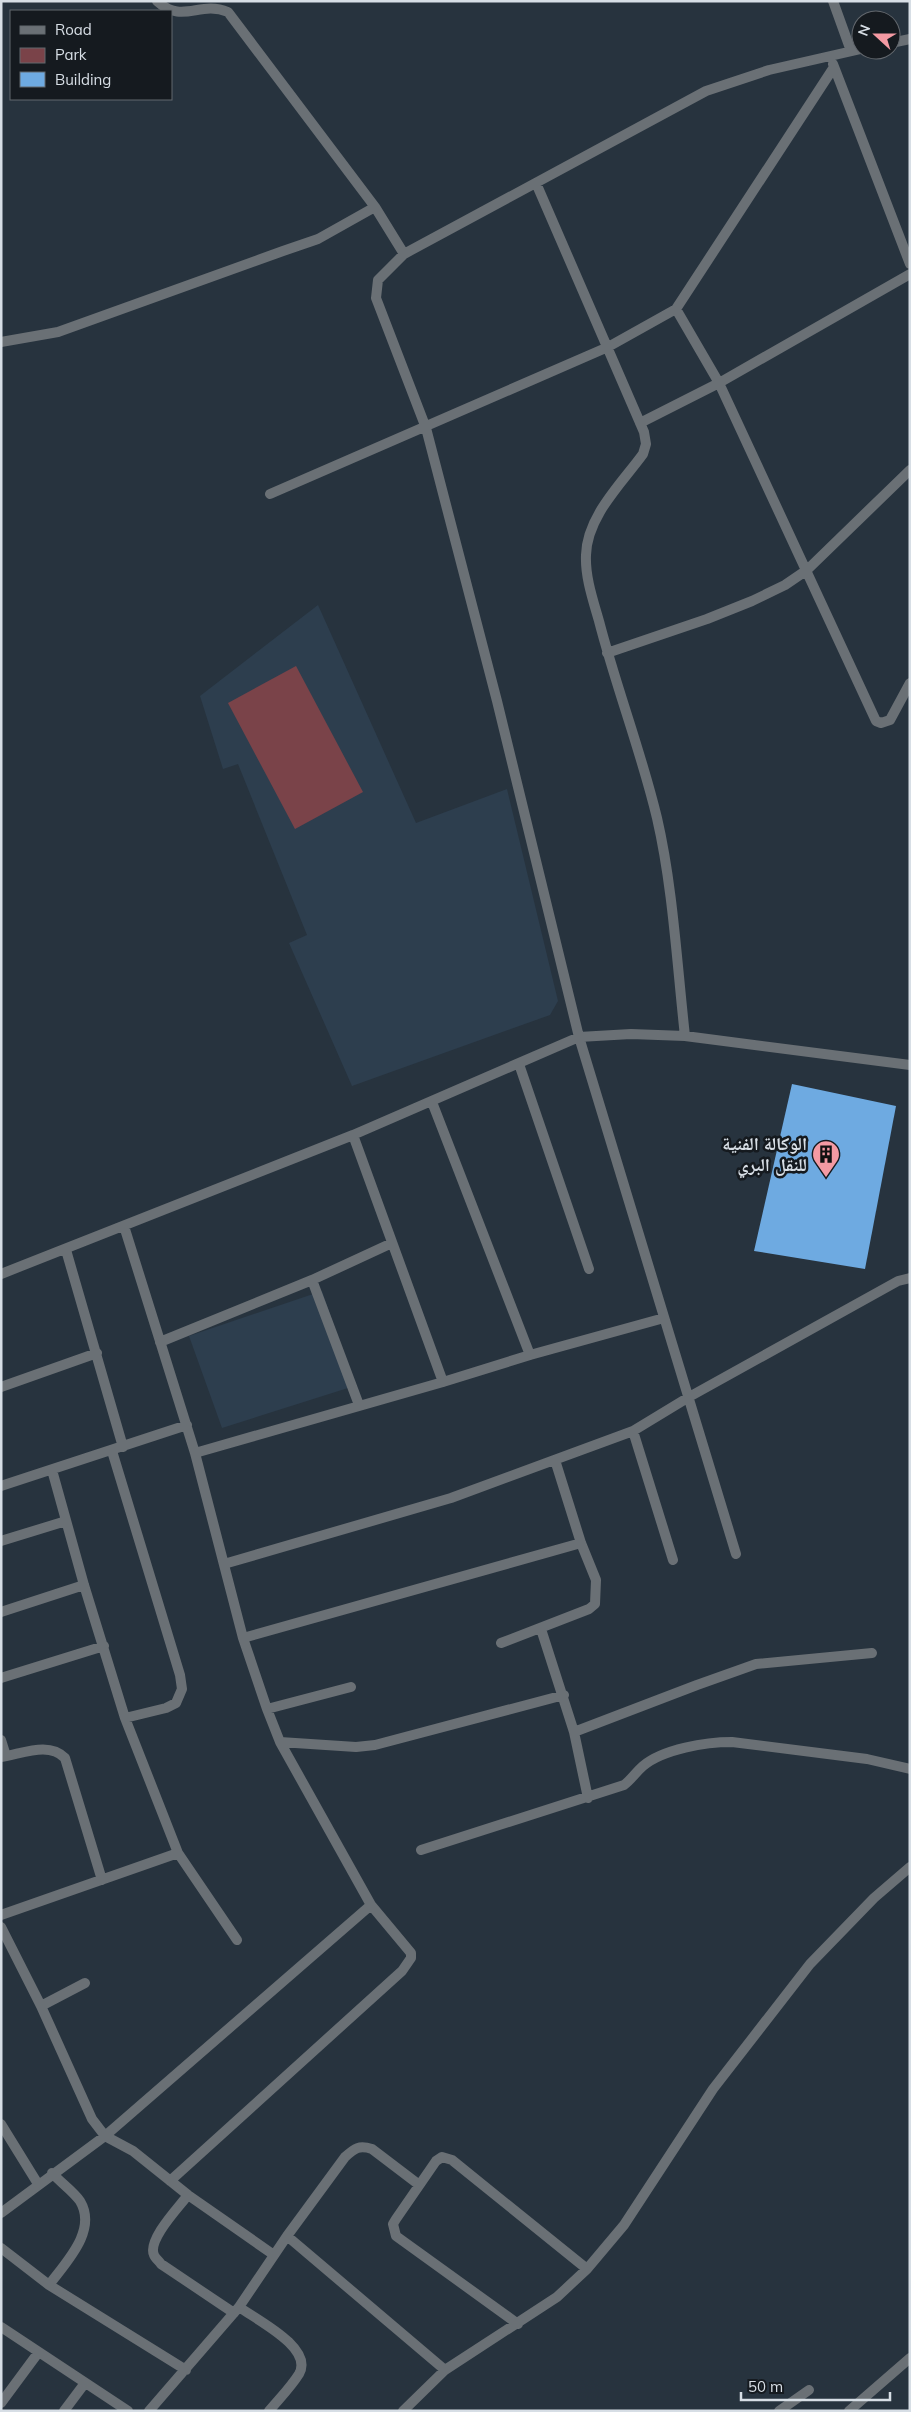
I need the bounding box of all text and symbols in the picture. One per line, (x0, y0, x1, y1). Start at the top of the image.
legend (10, 10, 172, 100)
north arrow (851, 10, 901, 60)
text: Road (55, 20, 92, 39)
text: N (854, 22, 874, 39)
text: Park (55, 45, 87, 64)
text: Building (55, 70, 111, 89)
place label: الوكالة الفنية للنقل البري (722, 1132, 807, 1179)
building icon: الوكالة الفنية للنقل البري (811, 1139, 841, 1178)
scale bar (741, 2370, 890, 2402)
text: 50 m (748, 2377, 783, 2396)

